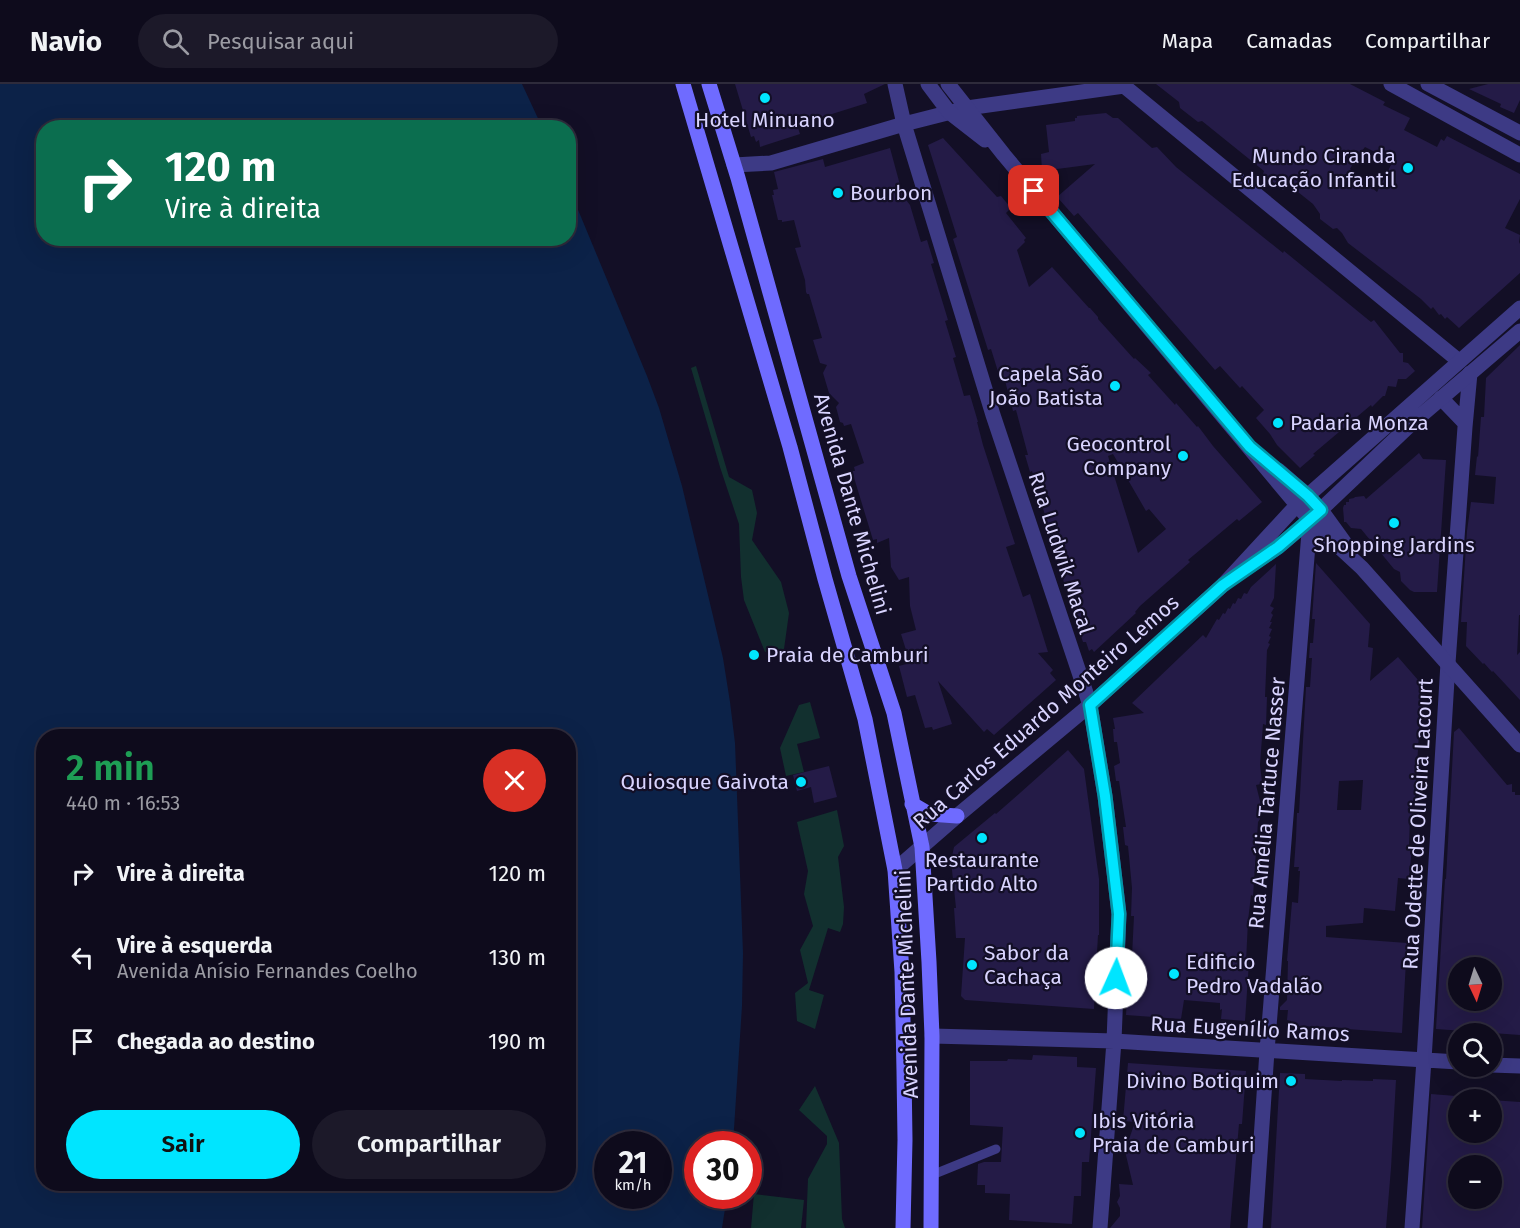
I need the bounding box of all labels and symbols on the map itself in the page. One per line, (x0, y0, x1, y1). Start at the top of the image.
marker: Hotel Minuano (758, 91, 772, 105)
place label: Hotel Minuano (695, 107, 835, 133)
place label: Mundo Ciranda Educação Infantil (1232, 143, 1396, 193)
marker: Mundo Ciranda Educação Infantil (1401, 161, 1415, 175)
pin (1008, 165, 1059, 216)
place label: Bourbon (850, 180, 932, 206)
marker: Bourbon (831, 186, 845, 200)
place label: Capela São João Batista (989, 361, 1103, 411)
marker: Capela São João Batista (1108, 379, 1122, 393)
street label: Avenida Dante Michelini (808, 390, 896, 618)
place label: Padaria Monza (1290, 410, 1429, 436)
marker: Padaria Monza (1271, 416, 1285, 430)
place label: Geocontrol Company (1066, 431, 1172, 481)
marker: Geocontrol Company (1176, 449, 1190, 463)
street label: Rua Ludwik Macal (1023, 469, 1099, 637)
marker: Shopping Jardins (1387, 516, 1401, 530)
place label: Shopping Jardins (1313, 532, 1475, 558)
street label: Rua Carlos Eduardo Monteiro Lemos (908, 589, 1184, 835)
place label: Praia de Camburi (766, 642, 929, 668)
marker: Praia de Camburi (747, 648, 761, 662)
street label: Rua Amélia Tartuce Nasser (1243, 676, 1291, 930)
street label: Rua Odette de Oliveira Lacourt (1397, 677, 1439, 970)
place label: Quiosque Gaivota (621, 769, 789, 795)
marker: Quiosque Gaivota (794, 775, 808, 789)
marker: Restaurante Partido Alto (975, 831, 989, 845)
place label: Restaurante Partido Alto (925, 847, 1039, 897)
street label: Avenida Dante Michelini (890, 869, 924, 1099)
place label: Sabor da Cachaça (984, 940, 1069, 990)
position arrow (1084, 946, 1148, 1010)
place label: Edificio Pedro Vadalão (1186, 949, 1323, 999)
north arrow (1448, 957, 1502, 1011)
marker: Sabor da Cachaça (965, 958, 979, 972)
marker: Edificio Pedro Vadalão (1167, 967, 1181, 981)
street label: Rua Eugenílio Ramos (1150, 1011, 1350, 1047)
place label: Divino Botiquim (1126, 1068, 1279, 1094)
marker: Divino Botiquim (1284, 1074, 1298, 1088)
place label: Ibis Vitória Praia de Camburi (1092, 1108, 1255, 1158)
marker: Ibis Vitória Praia de Camburi (1073, 1126, 1087, 1140)
speed limit sign: 30 (684, 1131, 762, 1209)

